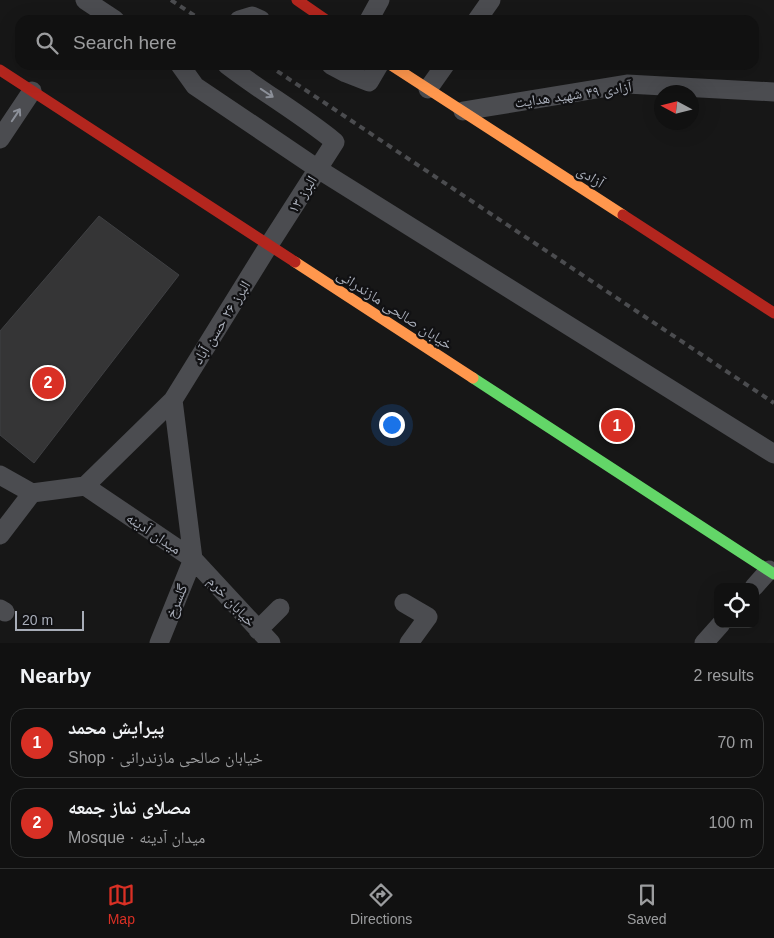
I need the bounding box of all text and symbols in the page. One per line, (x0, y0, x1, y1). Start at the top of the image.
search box (15, 15, 759, 70)
icon: search (33, 29, 61, 57)
text: Search here (73, 32, 177, 53)
street label: آزادی ۴۹ شهید هدایت (513, 77, 634, 113)
north arrow (654, 85, 699, 130)
one-way arrow (260, 88, 274, 98)
one-way arrow (11, 108, 21, 122)
street label: آزادی (573, 161, 609, 193)
street label: البرز ۱۳ (284, 172, 321, 216)
street label: خیابان صالحی مازندرانی (333, 265, 456, 355)
street label: البرز ۲۶ حسن آباد (189, 277, 255, 368)
pin: 2 (32, 364, 64, 402)
pin: 1 (601, 407, 633, 445)
your location (379, 412, 405, 438)
street label: میدان آدینه (122, 509, 185, 559)
street label: خیابان خرم (203, 572, 260, 631)
street label: گلسرخ (161, 581, 193, 621)
map controls (714, 583, 759, 628)
button: locate (714, 583, 759, 628)
scale bar (15, 608, 84, 631)
text: 20 m (22, 612, 53, 628)
text: Nearby (20, 664, 91, 687)
text: 2 results (694, 667, 754, 684)
text: پیرایش محمد (68, 717, 164, 738)
text: 1 (33, 734, 41, 751)
text: 70 m (717, 734, 753, 751)
text: Shop · خیابان صالحی مازندرانی (68, 749, 263, 766)
text: مصلای نماز جمعه (68, 797, 191, 818)
text: 2 (33, 814, 41, 831)
text: 100 m (709, 814, 753, 831)
text: Mosque · میدان آدینه (68, 829, 205, 846)
tab: Map (107, 881, 135, 927)
tab: Directions (350, 881, 412, 927)
tab: Saved (627, 881, 667, 927)

